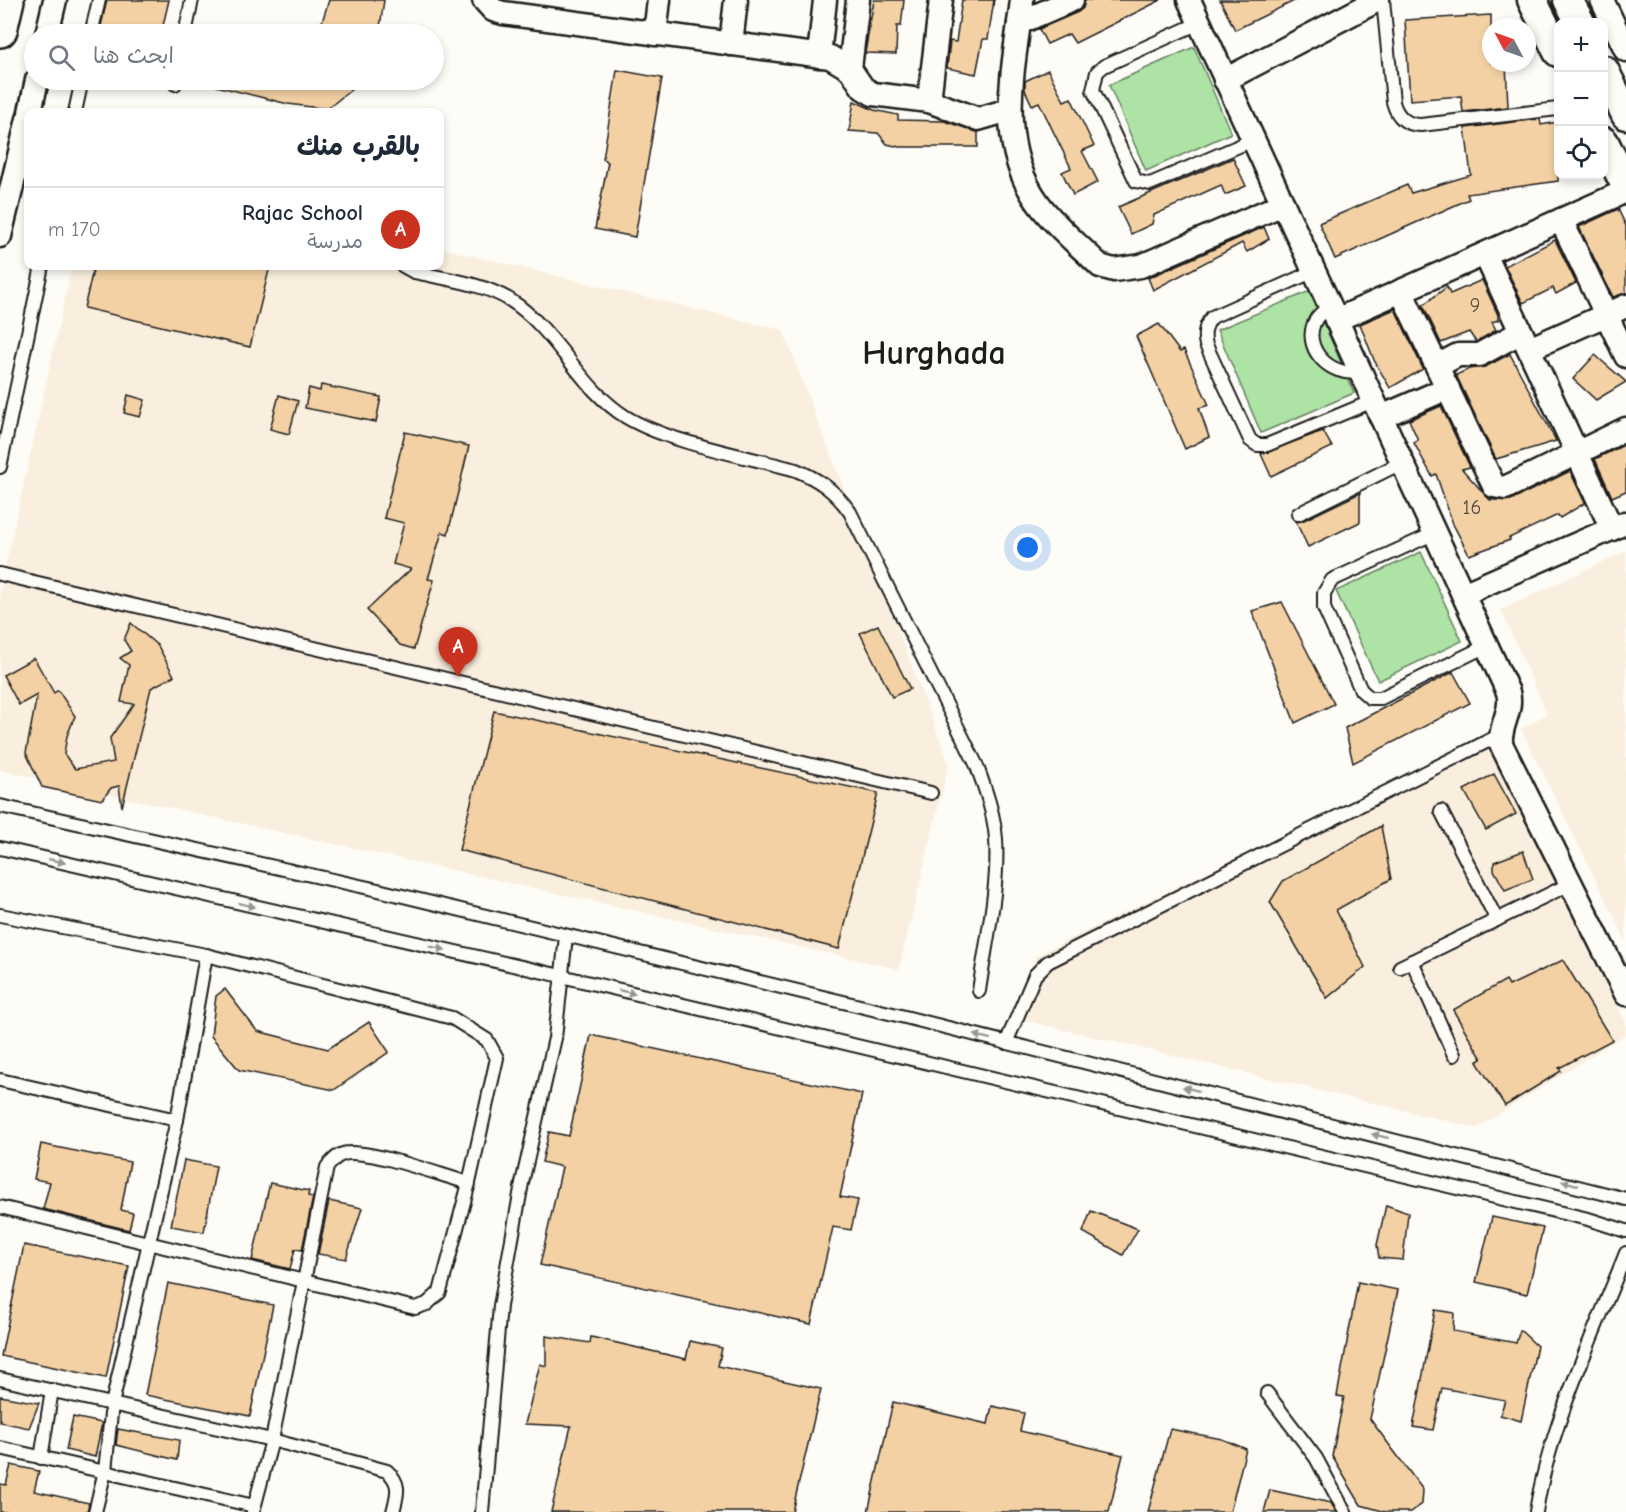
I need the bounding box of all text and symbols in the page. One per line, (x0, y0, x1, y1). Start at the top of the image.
north arrow (1482, 18, 1536, 72)
map controls (1554, 18, 1608, 180)
button: + (1554, 18, 1608, 72)
search box (24, 24, 444, 90)
icon: search (45, 41, 78, 74)
text: ابحث هنا (93, 43, 174, 69)
button: − (1554, 72, 1608, 126)
button: locate (1554, 126, 1608, 180)
text: بالقرب منك (297, 132, 420, 162)
text: Rajac School (242, 200, 363, 226)
text: 170 m (48, 218, 101, 241)
text: A (395, 218, 406, 241)
text: مدرسة (307, 230, 363, 253)
house number: 9 (1470, 294, 1480, 317)
district label: Hurghada (862, 333, 1006, 373)
house number: 16 (1463, 496, 1481, 519)
your location (1013, 533, 1042, 562)
pin: A (438, 628, 478, 677)
one-way arrow (48, 857, 66, 867)
one-way arrow (238, 900, 256, 910)
one-way arrow (428, 943, 447, 953)
one-way arrow (618, 987, 637, 997)
one-way arrow (972, 1031, 991, 1041)
one-way arrow (1182, 1083, 1200, 1093)
one-way arrow (1371, 1131, 1390, 1141)
one-way arrow (1560, 1178, 1579, 1188)

